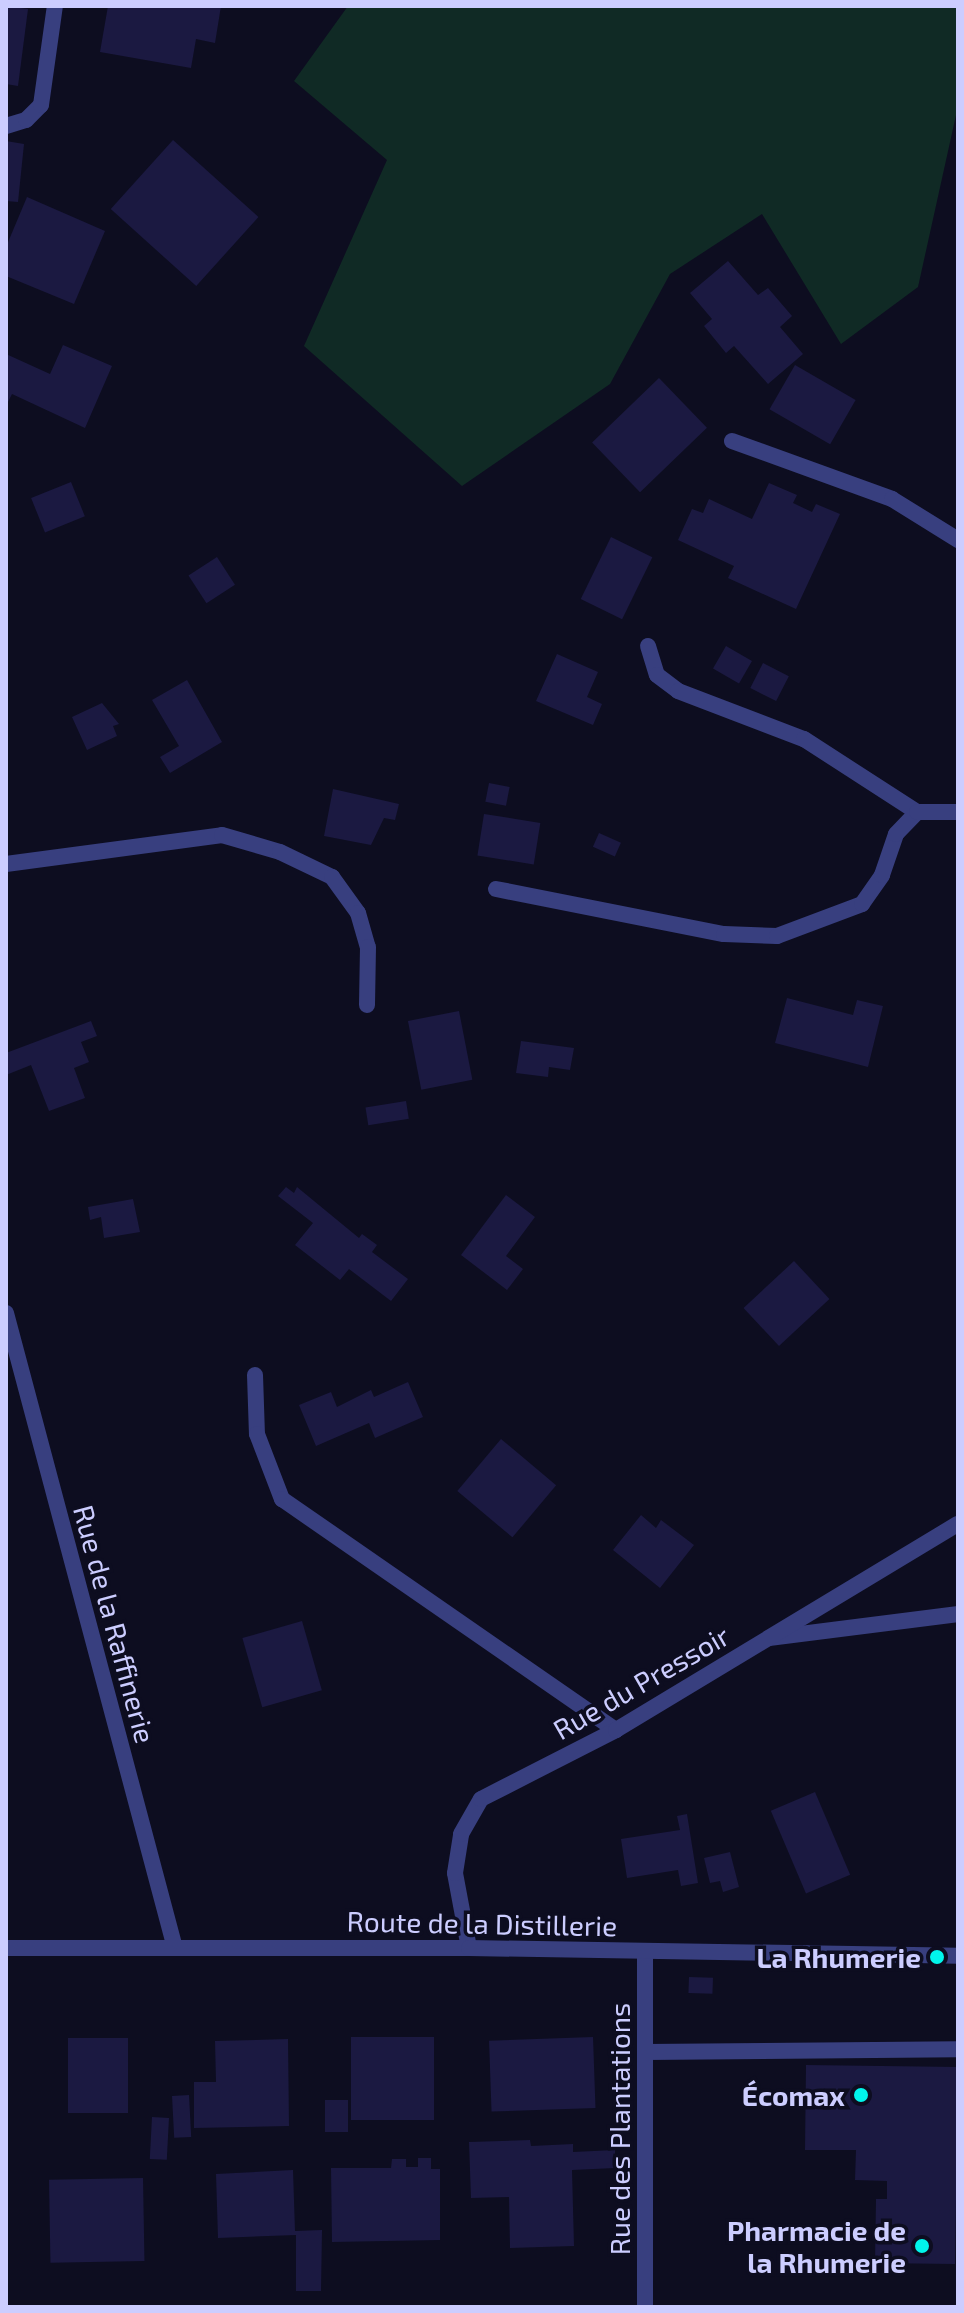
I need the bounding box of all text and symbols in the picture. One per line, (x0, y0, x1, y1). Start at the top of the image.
street label: Rue de la Raffinerie (67, 1501, 163, 1747)
street label: Rue du Pressoir (547, 1618, 735, 1746)
street label: Route de la Distillerie (346, 1904, 618, 1942)
place label: La Rhumerie (757, 1940, 921, 1974)
marker: La Rhumerie (928, 1948, 946, 1966)
street label: Rue des Plantations (602, 2003, 636, 2255)
place label: Écomax (742, 2078, 845, 2112)
marker: Écomax (852, 2086, 870, 2104)
place label: Pharmacie de la Rhumerie (727, 2213, 906, 2279)
marker: Pharmacie de la Rhumerie (913, 2237, 931, 2255)

